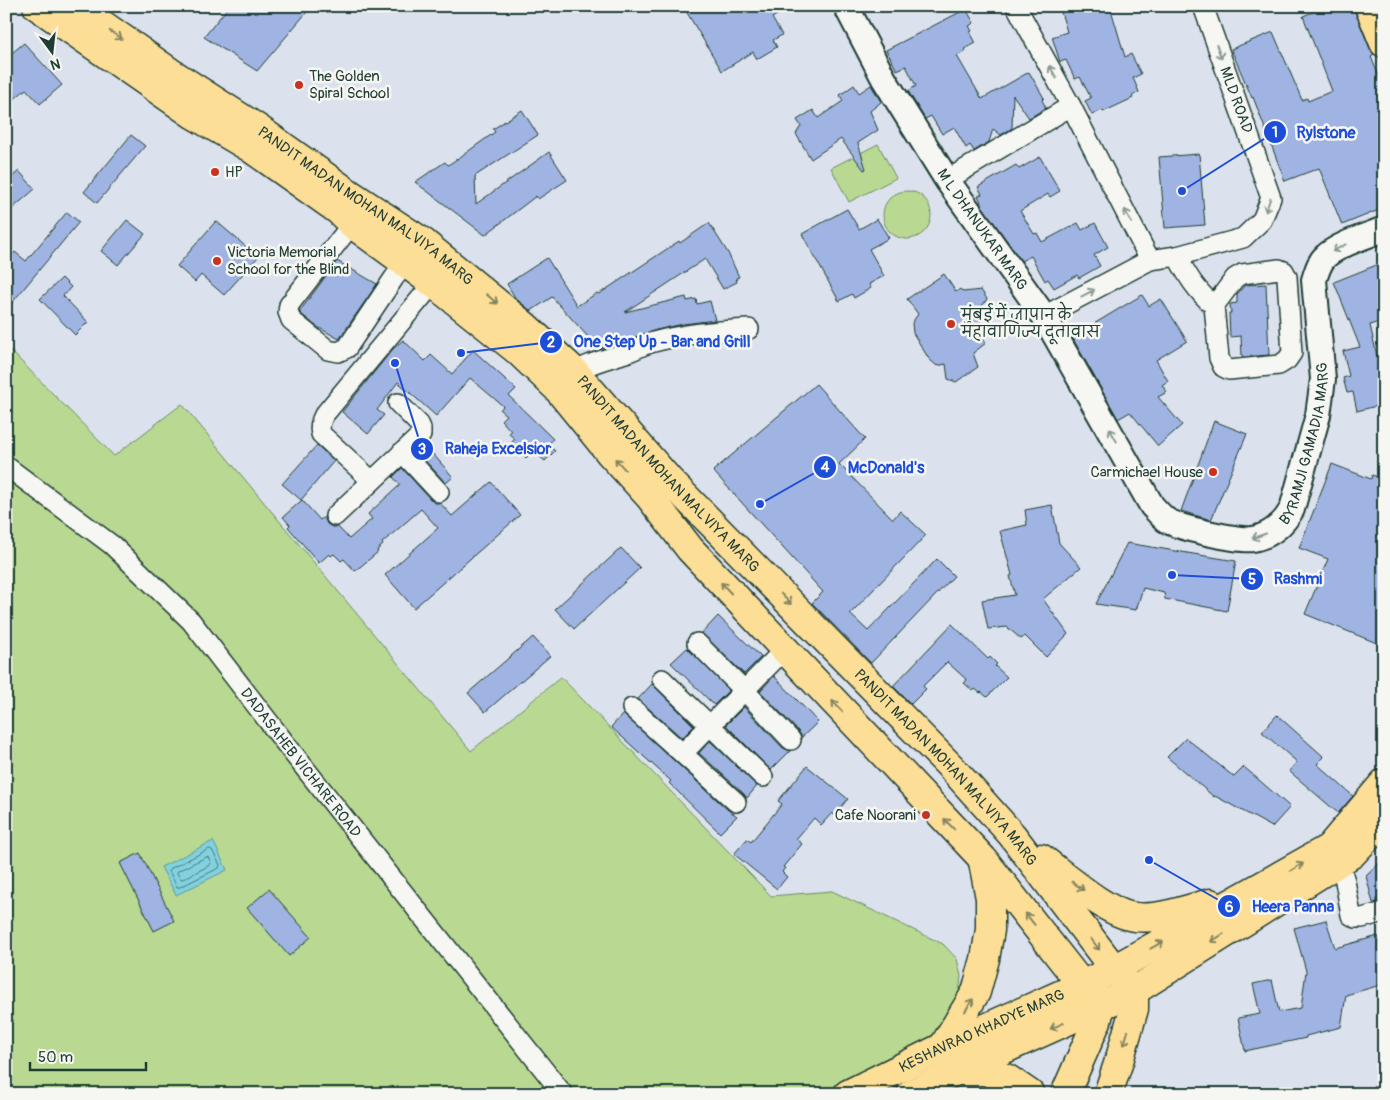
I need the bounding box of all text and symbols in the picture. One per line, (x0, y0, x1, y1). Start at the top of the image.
north arrow (28, 28, 78, 78)
one-way arrow (108, 30, 122, 40)
one-way arrow (1215, 44, 1224, 59)
text: N (48, 55, 62, 74)
street label: MLD ROAD (1215, 64, 1257, 136)
one-way arrow (1047, 65, 1057, 80)
place label: The Golden Spiral School (309, 67, 390, 103)
marker: The Golden Spiral School (293, 79, 305, 91)
callout: Rylstone (1262, 117, 1366, 148)
street label: PANDIT MADAN MOHAN MALVIYA MARG (254, 122, 478, 289)
text: 1 (1272, 123, 1278, 142)
text: Rylstone (1297, 123, 1357, 143)
place label: HP (225, 163, 243, 182)
street label: M L DHANUKAR MARG (933, 165, 1032, 294)
marker: HP (209, 166, 221, 178)
one-way arrow (1263, 197, 1272, 212)
one-way arrow (1123, 209, 1132, 224)
place label: Victoria Memorial School for the Blind (227, 243, 349, 279)
one-way arrow (1332, 244, 1347, 253)
marker: Victoria Memorial School for the Blind (211, 255, 223, 267)
one-way arrow (1080, 288, 1095, 298)
one-way arrow (485, 293, 498, 304)
place label: मुंबई में जापान के महावाणिज्य दूतावास (960, 301, 1100, 344)
marker: मुंबई में जापान के महावाणिज्य दूतावास (945, 318, 957, 330)
callout: One Step Up - Bar and Grill (539, 326, 761, 357)
text: One Step Up - Bar and Grill (574, 332, 751, 352)
text: 2 (547, 333, 555, 352)
street label: BYRAMJI GAMADIA MARG (1275, 362, 1333, 529)
street label: PANDIT MADAN MOHAN MALVIYA MARG (573, 372, 764, 576)
one-way arrow (1108, 428, 1117, 443)
callout: Raheja Excelsior (410, 433, 561, 464)
text: Raheja Excelsior (445, 439, 551, 459)
text: 3 (418, 440, 426, 459)
callout: McDonald's (812, 451, 934, 482)
one-way arrow (615, 458, 626, 471)
text: 4 (821, 458, 830, 477)
text: McDonald's (848, 458, 925, 478)
place label: Carmichael House (1090, 463, 1204, 482)
marker: Carmichael House (1207, 466, 1219, 478)
one-way arrow (1252, 532, 1267, 541)
callout: Rashmi (1239, 563, 1332, 594)
text: Rashmi (1274, 569, 1322, 589)
text: 5 (1248, 570, 1256, 589)
one-way arrow (720, 581, 732, 594)
one-way arrow (780, 593, 792, 605)
street label: PANDIT MADAN MOHAN MALVIYA MARG (850, 665, 1041, 869)
street label: DADASAHEB VICHARE ROAD (236, 684, 365, 841)
one-way arrow (831, 700, 843, 712)
place label: Cafe Noorani (835, 806, 916, 825)
marker: Cafe Noorani (920, 809, 932, 821)
one-way arrow (943, 818, 955, 830)
one-way arrow (1289, 861, 1303, 871)
one-way arrow (1071, 881, 1085, 891)
callout: Heera Panna (1217, 891, 1345, 922)
text: Heera Panna (1252, 897, 1335, 917)
text: 6 (1225, 898, 1234, 917)
one-way arrow (1025, 912, 1035, 926)
one-way arrow (1210, 934, 1224, 944)
one-way arrow (1089, 937, 1100, 950)
one-way arrow (1149, 940, 1164, 950)
street label: KESHAVRAO KHADYE MARG (896, 985, 1067, 1077)
one-way arrow (963, 998, 974, 1012)
one-way arrow (1050, 1022, 1065, 1031)
one-way arrow (1120, 1030, 1130, 1046)
scale bar (30, 1040, 146, 1072)
text: 50 m (38, 1048, 73, 1067)

